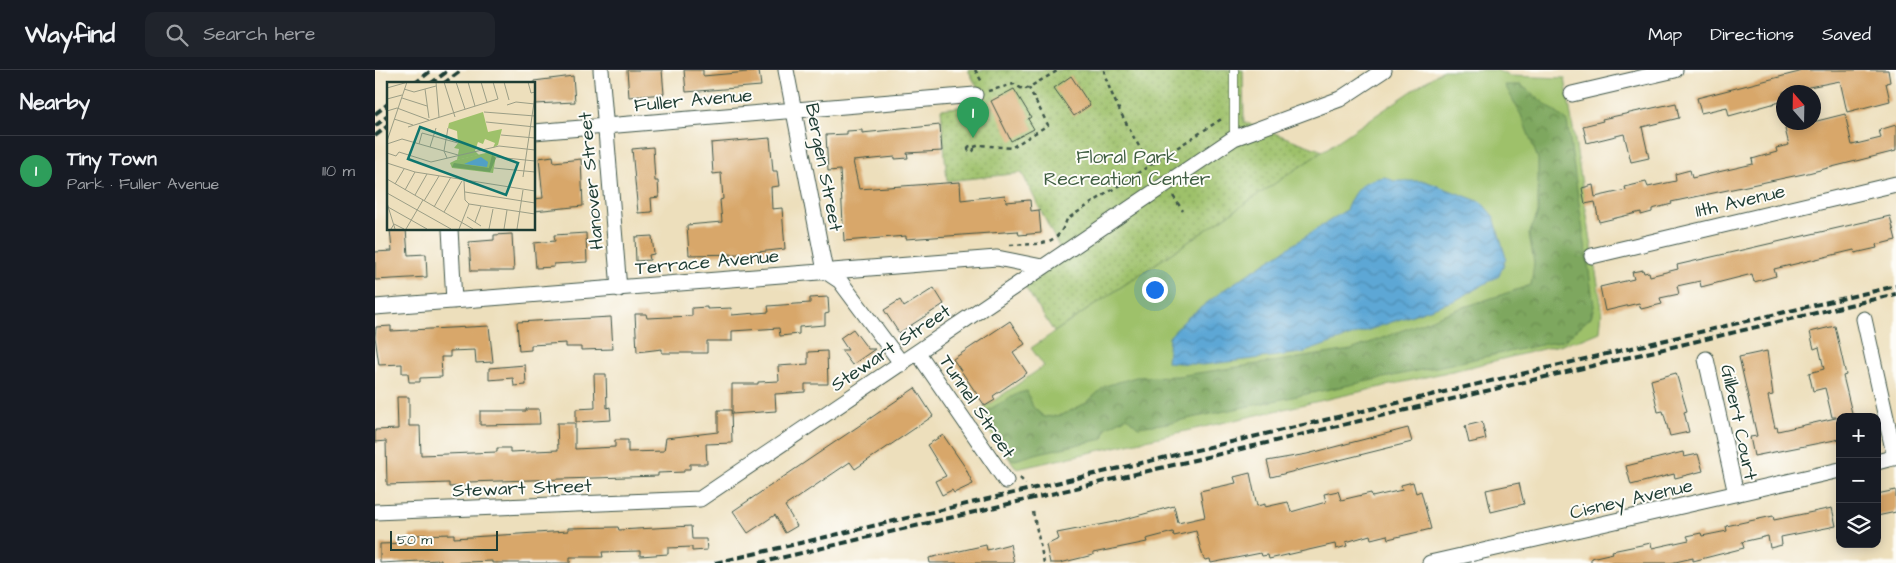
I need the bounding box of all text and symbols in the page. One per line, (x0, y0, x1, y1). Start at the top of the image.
search box (145, 12, 495, 57)
text: Wayfind (25, 18, 115, 52)
icon: search (163, 21, 191, 49)
text: Search here (203, 21, 315, 48)
text: Map (1648, 22, 1682, 47)
text: Directions (1710, 22, 1794, 47)
text: Saved (1822, 22, 1871, 47)
inset map (387, 82, 535, 230)
street label: Fuller Avenue (633, 82, 754, 119)
north arrow (1776, 85, 1821, 130)
text: Nearby (20, 88, 90, 117)
pin: 1 (957, 97, 989, 138)
street label: Bergen Street (797, 101, 849, 234)
street label: Hanover Street (572, 111, 611, 251)
park label: Floral Park Recreation Center (1044, 144, 1211, 193)
text: Tiny Town (67, 146, 157, 173)
text: 1 (35, 160, 37, 182)
text: 110 m (322, 160, 355, 182)
text: Park · Fuller Avenue (67, 173, 219, 195)
street label: 11th Avenue (1693, 178, 1788, 225)
street label: Terrace Avenue (634, 243, 780, 282)
your location (1142, 277, 1168, 303)
street label: Stewart Street (825, 298, 957, 398)
street label: Tunnel Street (932, 350, 1022, 464)
street label: Gilbert Court (1713, 362, 1764, 483)
map controls (1836, 413, 1881, 548)
button: + (1836, 413, 1881, 458)
button: − (1836, 458, 1881, 503)
street label: Cisney Avenue (1567, 472, 1696, 528)
street label: Stewart Street (452, 473, 593, 504)
button: layers (1836, 503, 1881, 548)
scale bar (390, 528, 497, 551)
text: 50 m (397, 530, 432, 550)

